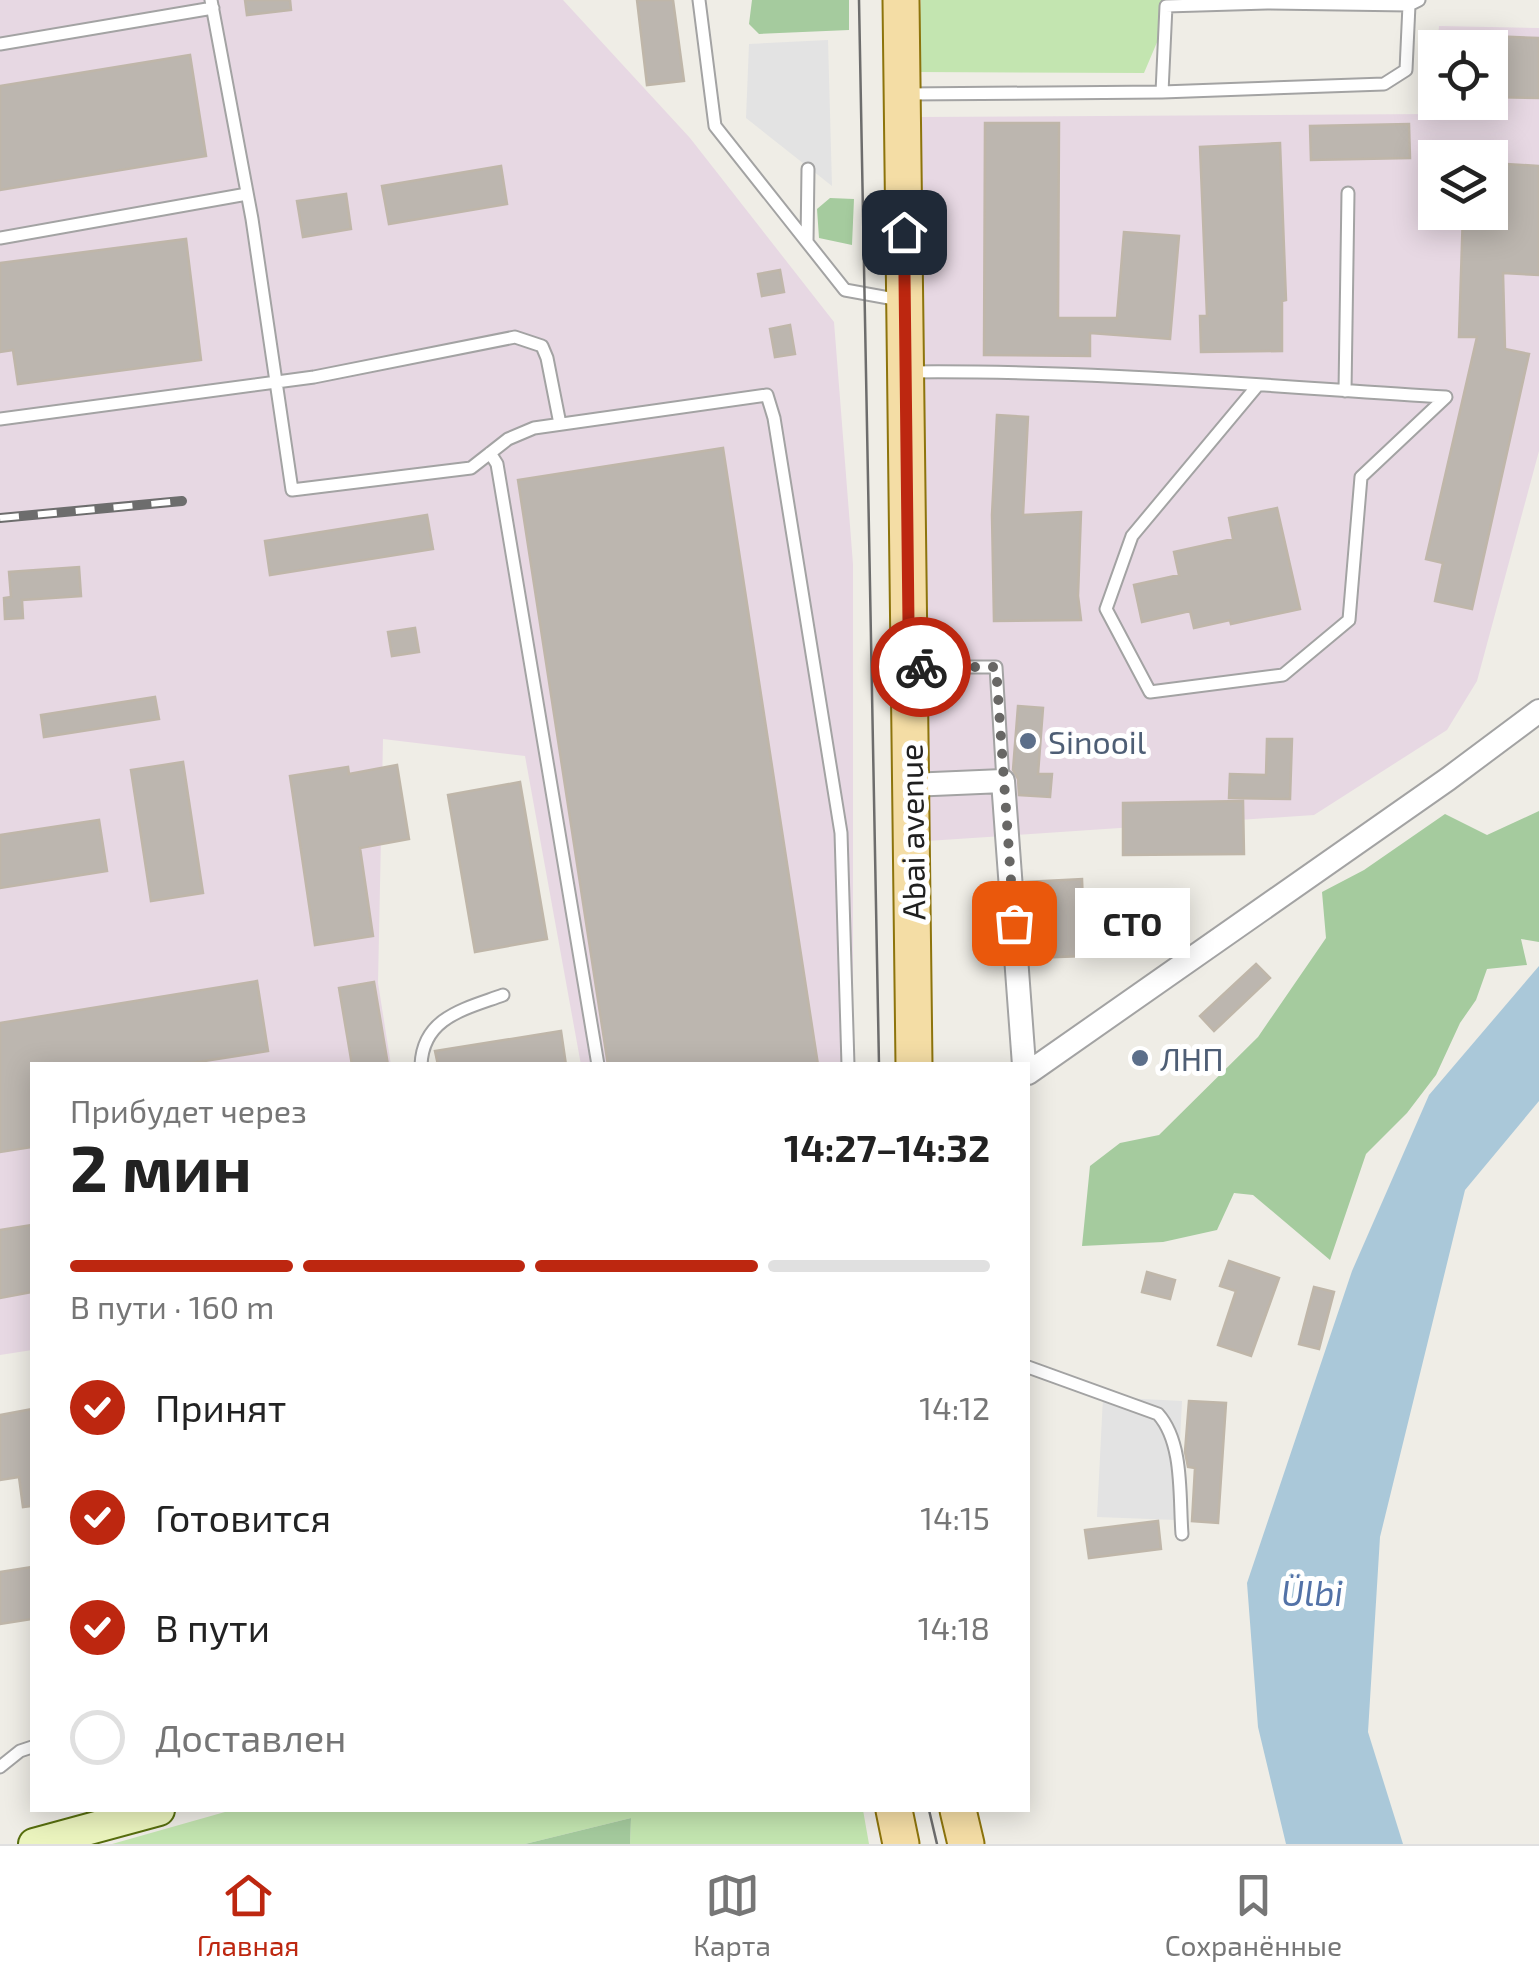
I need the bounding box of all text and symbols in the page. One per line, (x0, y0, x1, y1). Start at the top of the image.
map controls (1418, 30, 1508, 230)
button: locate (1418, 30, 1508, 120)
button: layers (1418, 140, 1508, 230)
pin (862, 190, 947, 275)
icon: home (877, 205, 932, 260)
courier (871, 617, 971, 717)
icon: bike (894, 640, 949, 695)
place label: Sinooil (1048, 722, 1147, 760)
marker: Sinooil (1017, 730, 1039, 752)
street label: Abai avenue (890, 744, 932, 920)
pin (972, 881, 1057, 966)
callout: СТО (1074, 888, 1189, 958)
icon: bag (987, 896, 1042, 951)
text: СТО (1103, 904, 1162, 942)
place label: ЛНП (1160, 1039, 1224, 1077)
marker: ЛНП (1129, 1047, 1151, 1069)
text: Прибудет через (70, 1091, 307, 1129)
text: 14:27–14:32 (784, 1124, 990, 1170)
text: 2 мин (70, 1127, 252, 1205)
text: В пути · 160 m (70, 1287, 274, 1325)
icon: check (70, 1380, 125, 1435)
text: Принят (155, 1384, 286, 1430)
text: 14:12 (919, 1388, 990, 1426)
icon: check (70, 1490, 125, 1545)
text: Готовится (155, 1494, 331, 1540)
text: 14:15 (920, 1498, 990, 1536)
water label: Ülbi (1281, 1571, 1343, 1613)
icon: check (70, 1600, 125, 1655)
text: В пути (155, 1604, 270, 1650)
text: 14:18 (918, 1608, 990, 1646)
text: Доставлен (155, 1714, 346, 1760)
tab: Главная (197, 1868, 300, 1962)
tab: Карта (693, 1868, 771, 1962)
tab: Сохранённые (1165, 1868, 1342, 1962)

